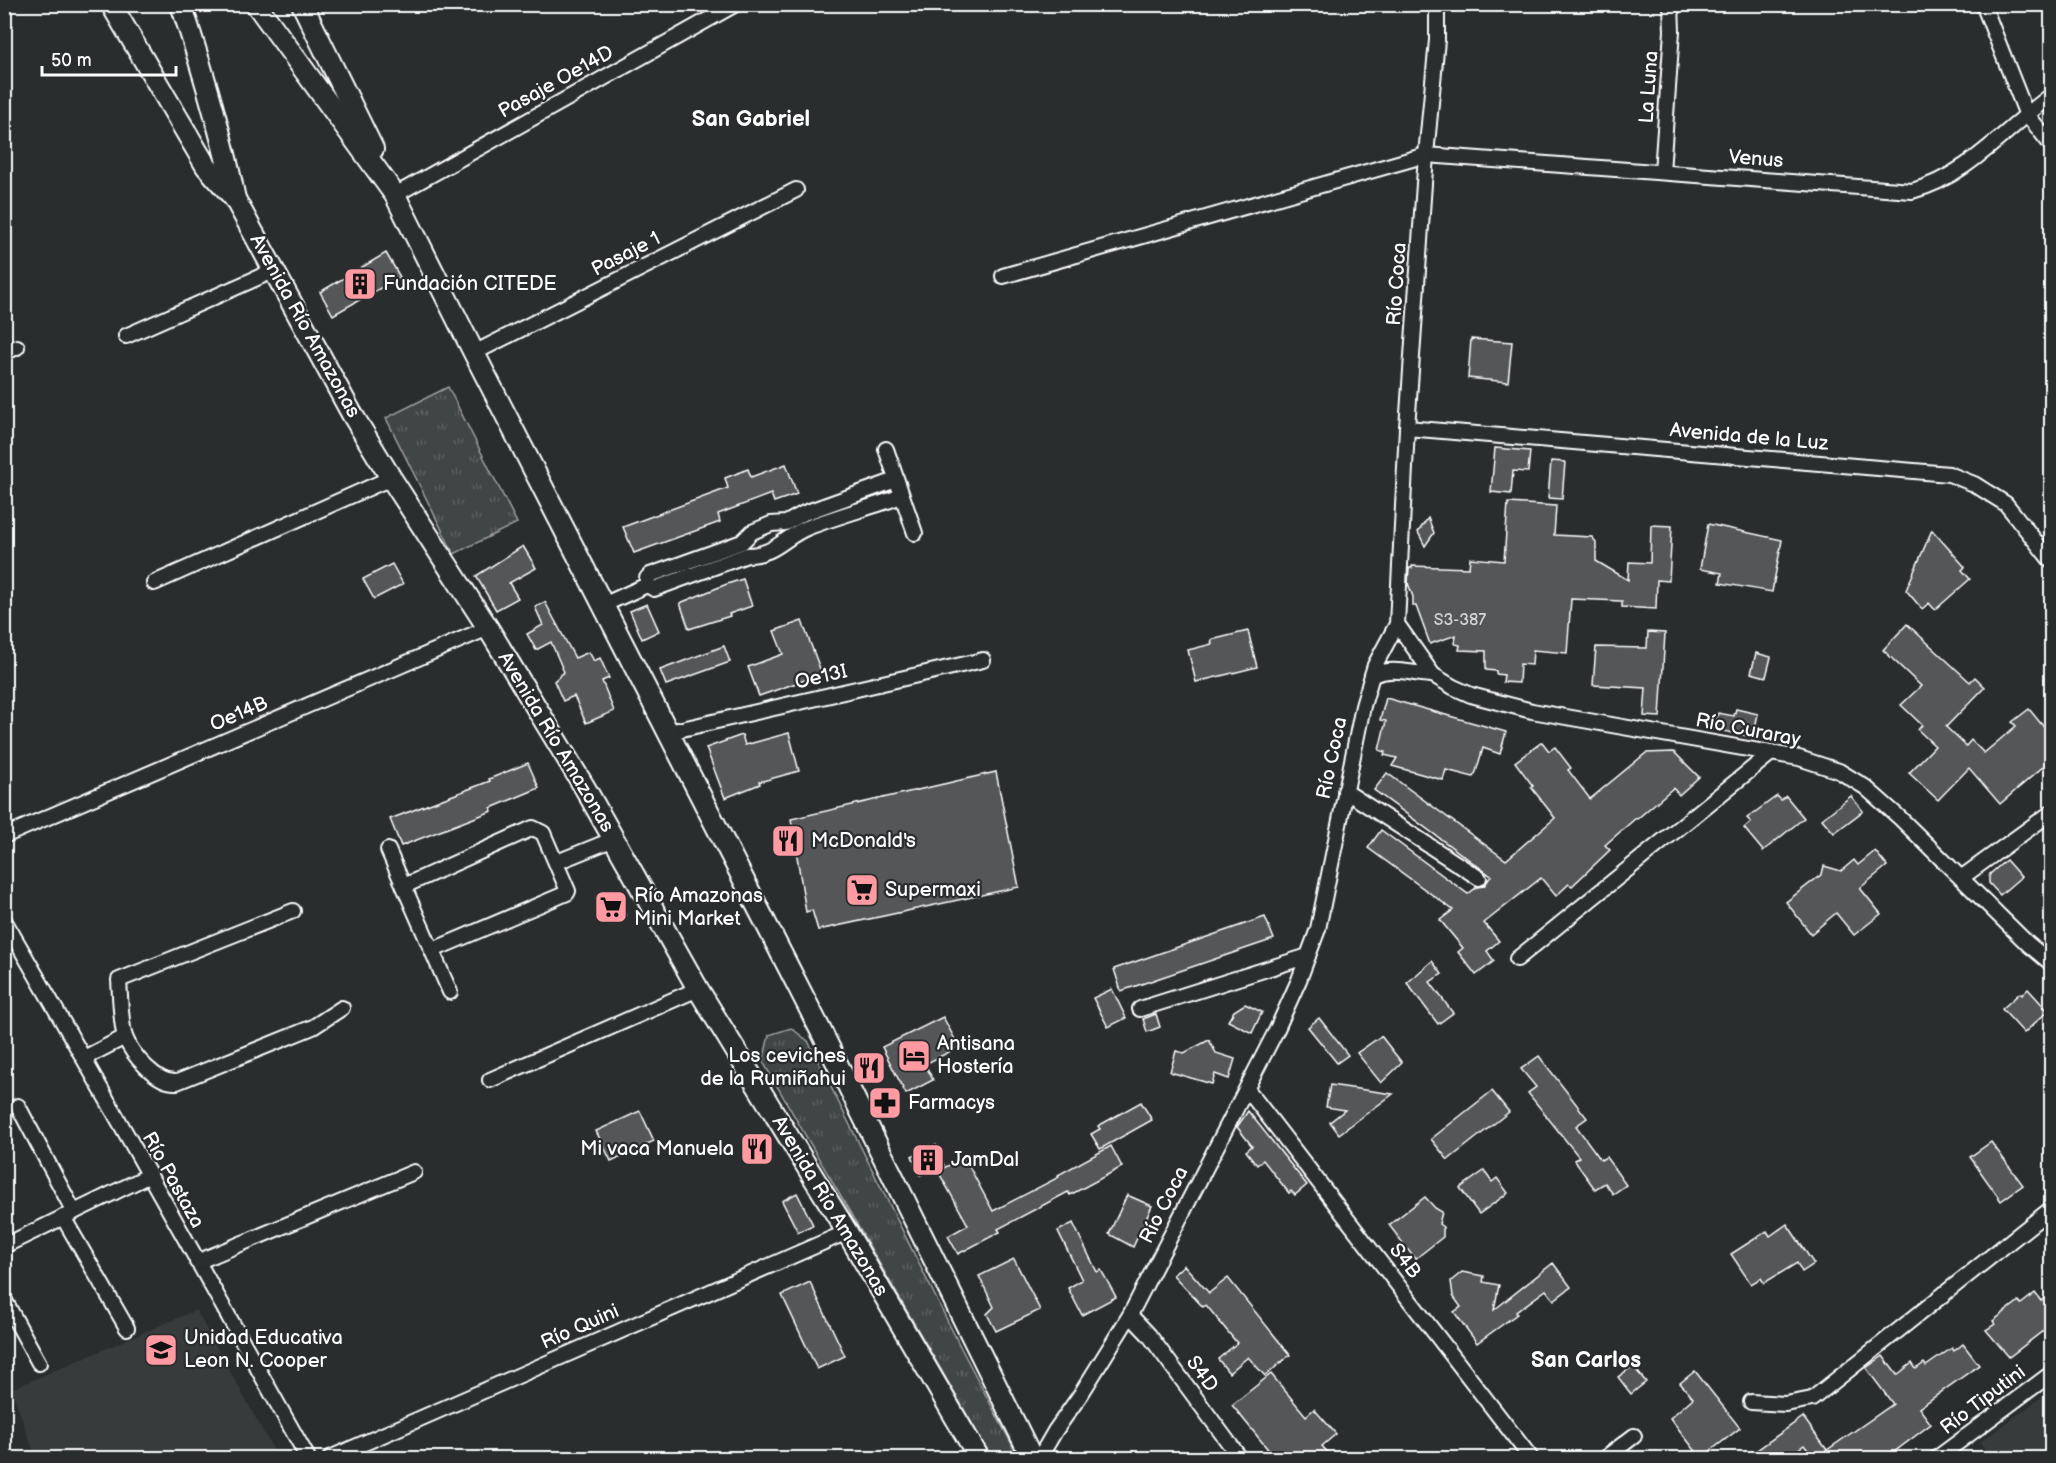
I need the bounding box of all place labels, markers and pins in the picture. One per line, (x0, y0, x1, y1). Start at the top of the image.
building icon: Fundación CITEDE (342, 266, 378, 302)
place label: Fundación CITEDE (383, 272, 557, 296)
restaurant icon: McDonald's (770, 823, 806, 859)
place label: McDonald's (811, 829, 916, 853)
supermarket icon: Supermaxi (844, 872, 880, 908)
place label: Supermaxi (885, 878, 981, 902)
place label: Río Amazonas Mini Market (634, 884, 763, 931)
supermarket icon: Río Amazonas Mini Market (593, 889, 629, 925)
place label: Antisana Hostería (937, 1032, 1015, 1079)
hotel icon: Antisana Hostería (896, 1038, 932, 1074)
place label: Los ceviches de la Rumiñahui (700, 1044, 846, 1091)
restaurant icon: Los ceviches de la Rumiñahui (851, 1050, 887, 1086)
pharmacy icon: Farmacys (867, 1085, 903, 1121)
place label: Farmacys (908, 1091, 995, 1115)
restaurant icon: Mi vaca Manuela (739, 1131, 775, 1167)
place label: Mi vaca Manuela (580, 1137, 734, 1161)
building icon: JamDal (910, 1142, 946, 1178)
place label: JamDal (951, 1148, 1019, 1172)
place label: Unidad Educativa Leon N. Cooper (184, 1326, 343, 1373)
school or university icon: Unidad Educativa Leon N. Cooper (143, 1332, 179, 1368)

